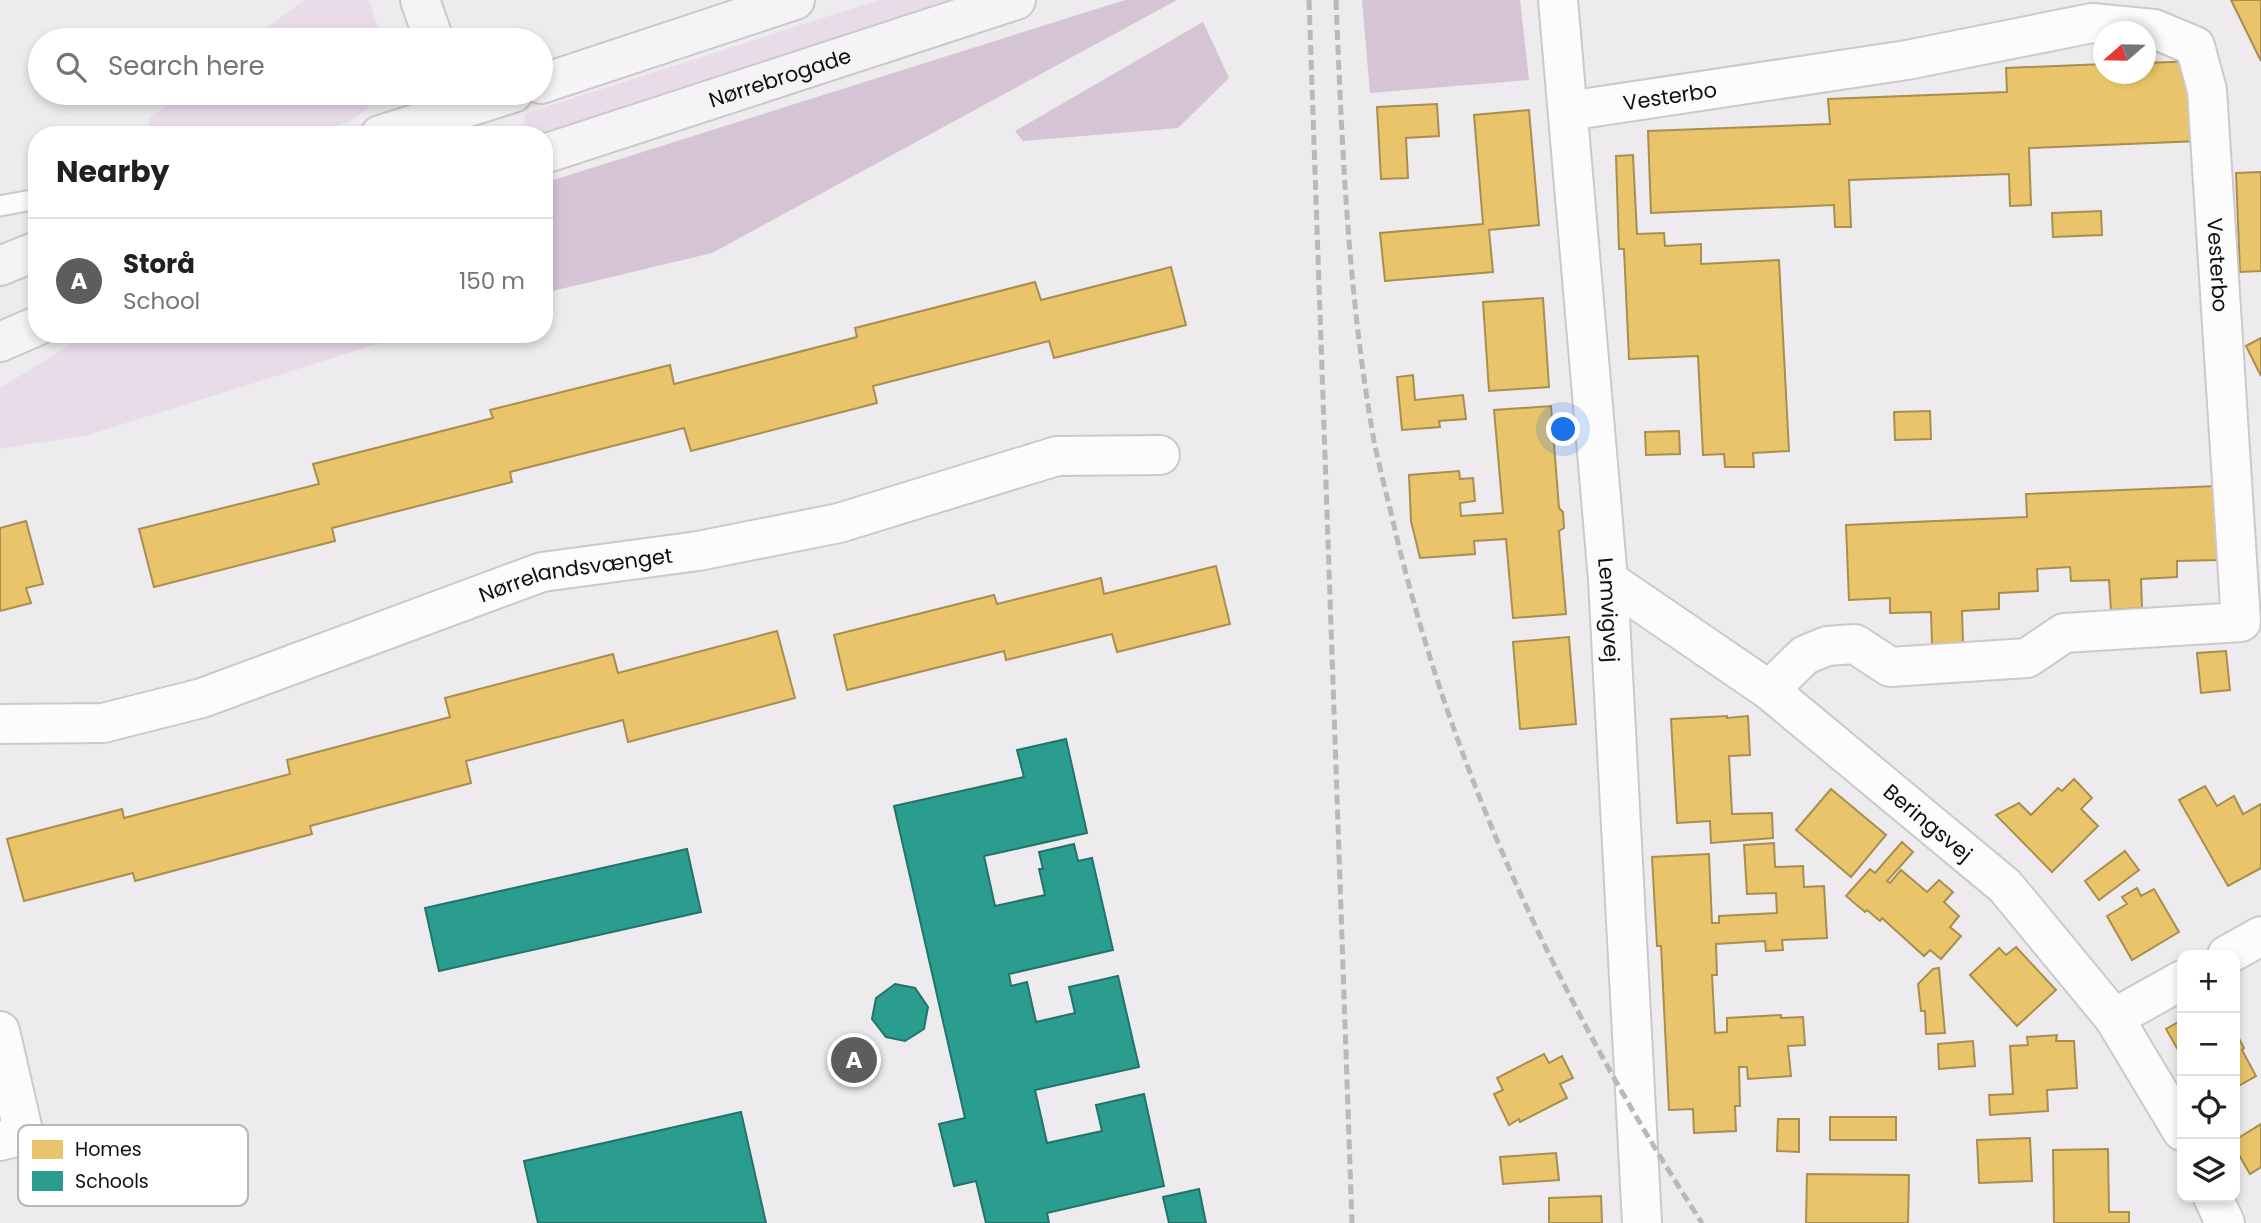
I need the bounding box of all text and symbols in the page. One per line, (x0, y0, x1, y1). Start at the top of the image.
north arrow (2093, 21, 2156, 84)
search box (28, 28, 553, 105)
street label: Nørrebrogade (705, 40, 855, 114)
icon: search (52, 48, 90, 86)
text: Search here (108, 48, 265, 84)
street label: Vesterbo (1621, 74, 1719, 117)
text: Nearby (56, 150, 170, 193)
street label: Vesterbo (2201, 217, 2236, 313)
text: Storå (123, 246, 195, 282)
text: A (71, 265, 87, 297)
text: 150 m (459, 265, 525, 297)
text: School (123, 285, 200, 317)
your location (1546, 412, 1580, 446)
street label: Nørrelandsvænget (474, 540, 674, 609)
street label: Lemvigvej (1592, 556, 1627, 663)
street label: Beringsvej (1878, 777, 1979, 868)
map controls (2177, 950, 2240, 1202)
button: + (2177, 950, 2240, 1013)
button: − (2177, 1013, 2240, 1076)
pin: A (831, 1034, 877, 1086)
button: locate (2177, 1076, 2240, 1139)
legend (18, 1125, 248, 1206)
text: Homes (75, 1136, 142, 1163)
button: layers (2177, 1139, 2240, 1202)
text: Schools (75, 1168, 149, 1195)

